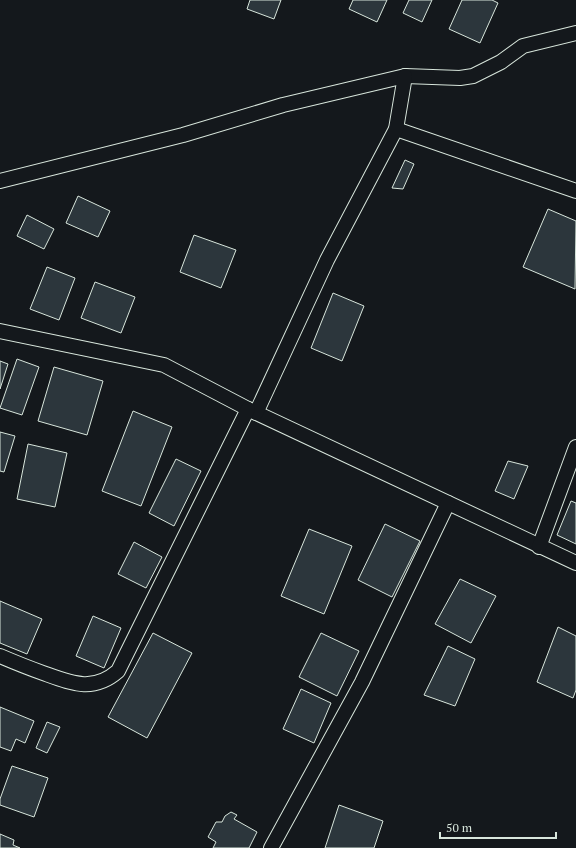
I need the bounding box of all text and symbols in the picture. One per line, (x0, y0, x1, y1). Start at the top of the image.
scale bar (440, 814, 556, 840)
text: 50 m (446, 820, 473, 835)

